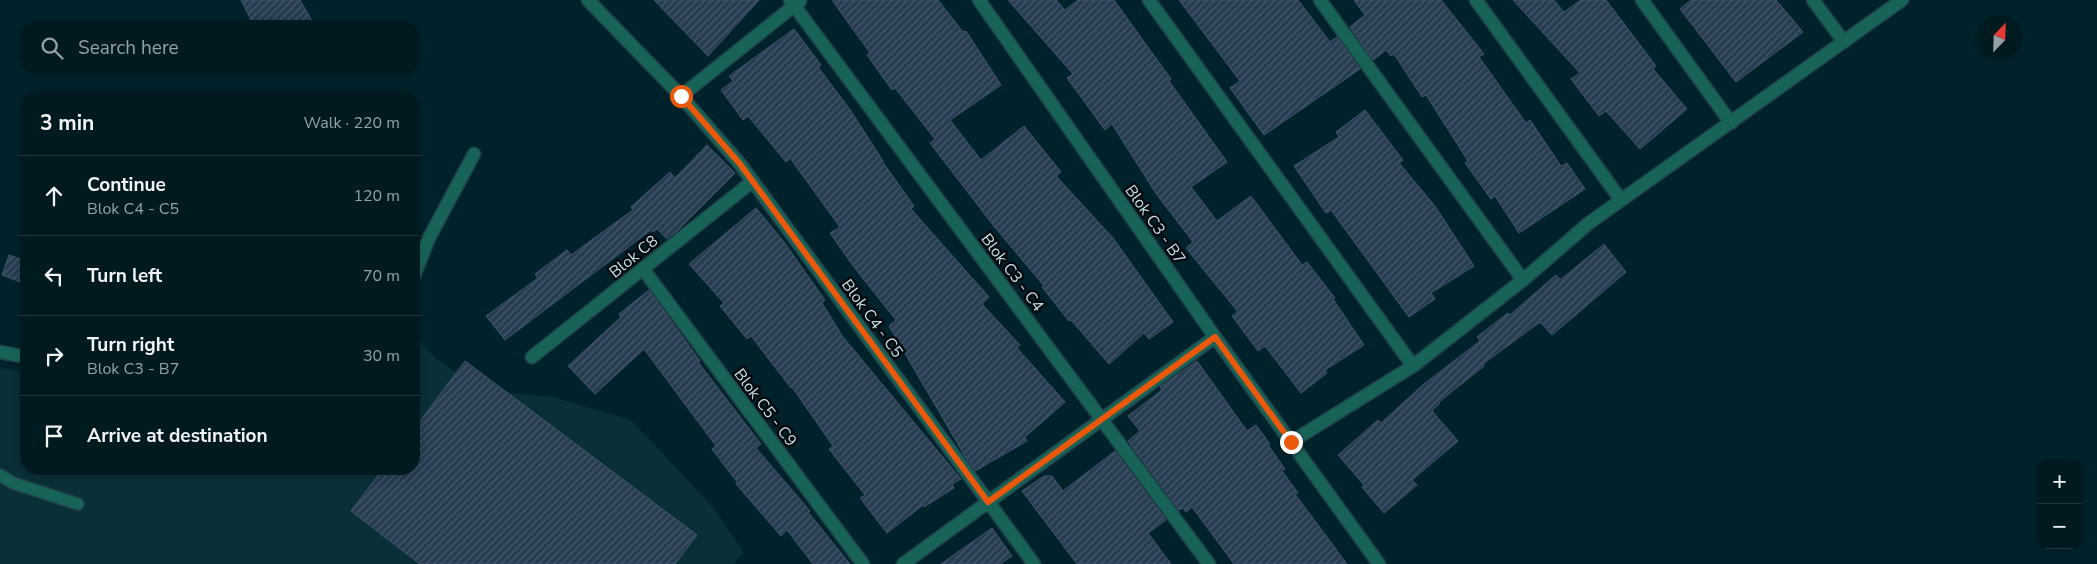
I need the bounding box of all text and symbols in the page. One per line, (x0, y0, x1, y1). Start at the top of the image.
north arrow (1977, 15, 2022, 60)
search box (20, 20, 420, 75)
icon: search (38, 34, 66, 62)
text: Search here (78, 35, 179, 61)
route start (670, 85, 693, 108)
text: 3 min (40, 109, 94, 137)
text: Walk · 220 m (304, 112, 400, 134)
text: Continue (87, 172, 166, 198)
street label: Blok C3 - B7 (1120, 180, 1191, 269)
icon: ahead (40, 182, 68, 210)
text: 120 m (353, 185, 400, 207)
text: Blok C4 - C5 (87, 198, 179, 220)
street label: Blok C3 - C4 (976, 229, 1049, 316)
street label: Blok C8 (605, 230, 663, 283)
icon: left (40, 262, 68, 290)
text: Turn left (87, 263, 162, 289)
text: 70 m (363, 265, 400, 287)
street label: Blok C4 - C5 (836, 275, 908, 362)
text: Turn right (87, 332, 174, 358)
icon: right (40, 342, 68, 370)
text: 30 m (363, 345, 400, 367)
text: Blok C3 - B7 (87, 358, 179, 380)
street label: Blok C5 - C9 (729, 364, 802, 451)
icon: arrive (40, 422, 68, 450)
text: Arrive at destination (87, 423, 268, 449)
route end (1280, 431, 1303, 454)
map controls (2037, 459, 2082, 549)
button: + (2037, 459, 2082, 504)
button: − (2037, 504, 2082, 549)

